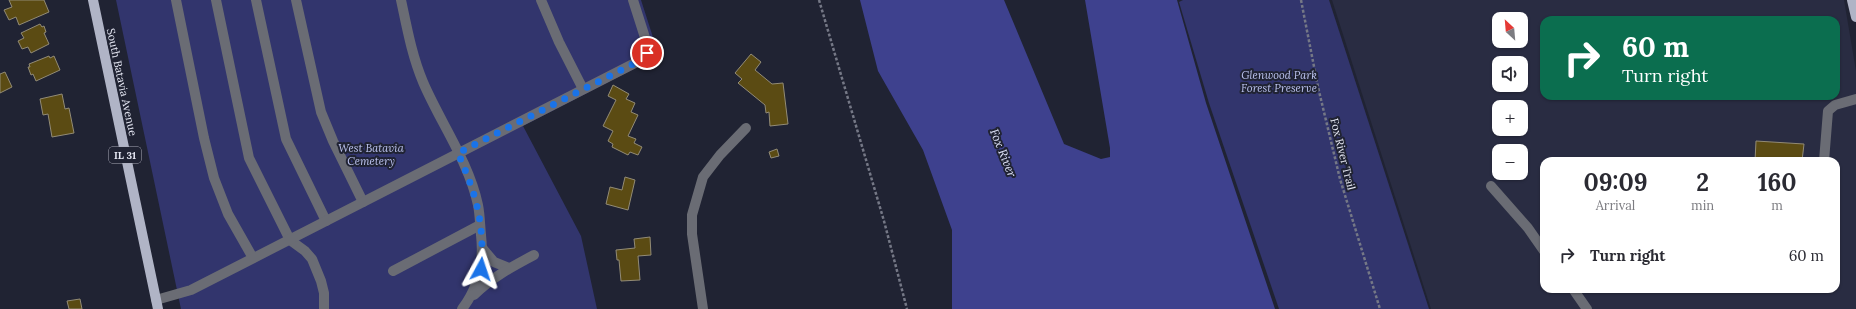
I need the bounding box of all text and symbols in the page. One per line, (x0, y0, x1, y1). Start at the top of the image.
north arrow (1492, 12, 1528, 48)
map controls (1492, 12, 1528, 180)
street label: South Batavia Avenue (104, 27, 140, 137)
text: 60 m (1622, 29, 1689, 65)
icon: right (1556, 32, 1608, 84)
pin (630, 36, 664, 70)
icon: arrive (636, 42, 658, 64)
button: sound (1492, 56, 1528, 92)
text: Turn right (1622, 64, 1708, 87)
park label: Glenwood Park Forest Preserve (1241, 68, 1317, 95)
button: + (1492, 100, 1528, 136)
street label: Fox River Trail (1327, 117, 1359, 191)
water label: Fox River (987, 126, 1020, 180)
park label: West Batavia Cemetery (338, 141, 405, 168)
button: − (1492, 144, 1528, 180)
road number: IL 31 (109, 147, 141, 163)
text: 09:09 (1583, 167, 1648, 198)
text: 2 (1696, 167, 1709, 198)
text: 160 (1758, 167, 1797, 198)
text: Arrival (1596, 197, 1635, 214)
text: min (1691, 197, 1714, 214)
text: m (1771, 197, 1783, 214)
icon: right (1556, 244, 1578, 266)
text: Turn right (1590, 246, 1666, 265)
text: 60 m (1789, 246, 1824, 265)
position arrow (460, 248, 502, 290)

